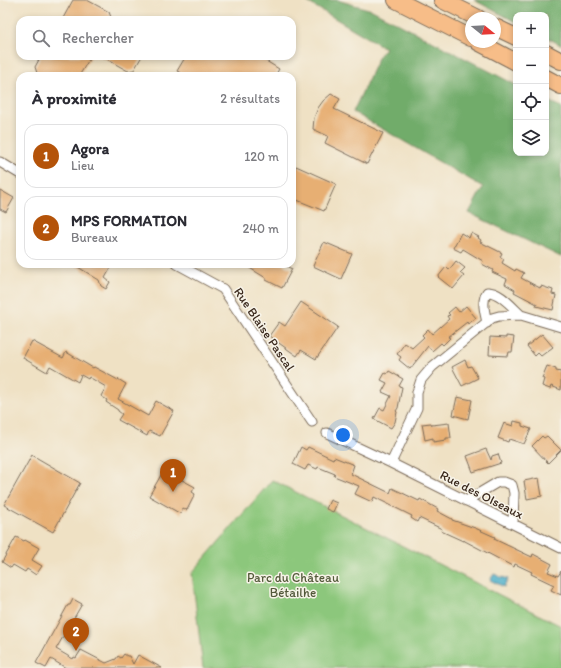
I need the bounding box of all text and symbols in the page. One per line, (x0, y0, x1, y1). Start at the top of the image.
north arrow (465, 12, 501, 48)
map controls (513, 12, 549, 156)
button: + (513, 12, 549, 48)
search box (16, 16, 296, 60)
icon: search (30, 27, 52, 49)
text: Rechercher (62, 29, 134, 47)
button: − (513, 48, 549, 84)
button: locate (513, 84, 549, 120)
text: À proximité (32, 88, 117, 108)
text: 2 résultats (220, 91, 280, 106)
button: layers (513, 120, 549, 156)
text: Agora (71, 140, 109, 158)
text: 1 (43, 149, 49, 164)
text: 120 m (244, 149, 279, 164)
text: Lieu (71, 158, 94, 173)
text: MPS FORMATION (71, 212, 187, 230)
text: 2 (43, 221, 49, 236)
text: 240 m (242, 221, 279, 236)
text: Bureaux (71, 230, 118, 245)
street label: Rue Blaise Pascal (231, 285, 298, 374)
your location (333, 425, 353, 445)
pin: 1 (160, 459, 186, 492)
street label: Rue des OIseaux (438, 467, 526, 522)
park label: Parc du Château Bétailhe (247, 570, 339, 600)
pin: 2 (63, 618, 89, 651)

